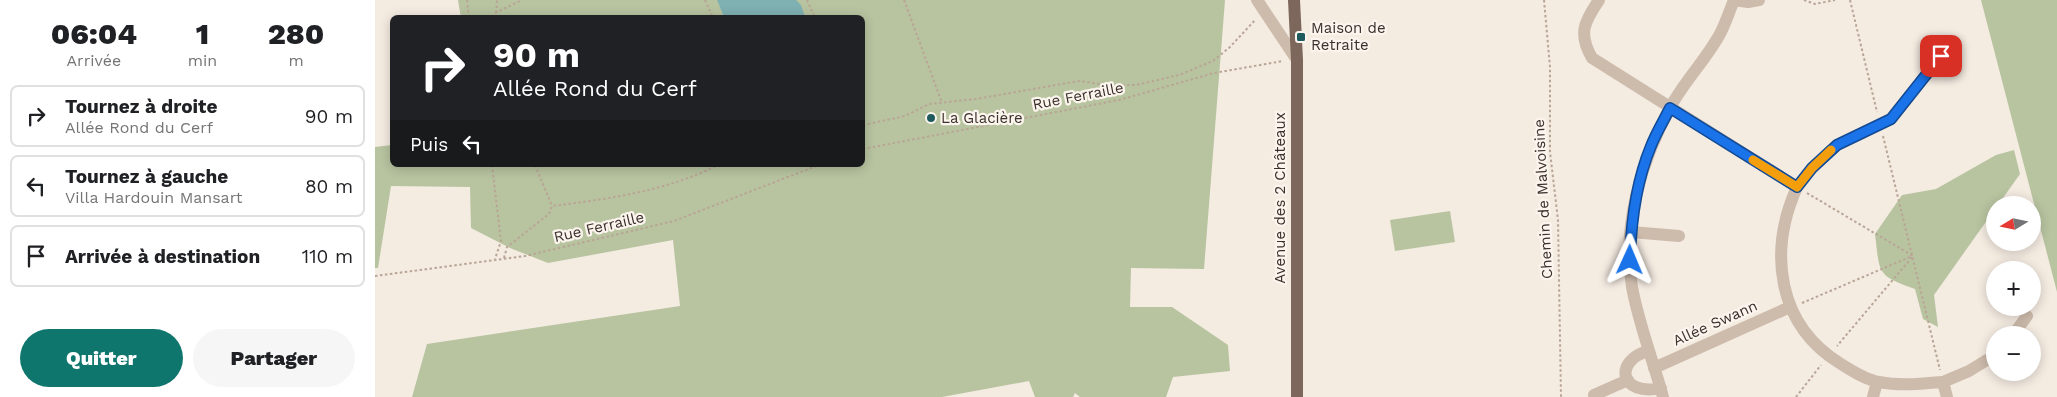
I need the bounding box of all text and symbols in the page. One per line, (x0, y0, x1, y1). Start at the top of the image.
text: 06:04 (51, 16, 137, 51)
text: 1 (196, 16, 209, 51)
text: 280 (268, 16, 324, 51)
place label: Maison de Retraite (1311, 19, 1386, 54)
marker: Maison de Retraite (1295, 31, 1307, 43)
text: 90 m (493, 34, 580, 76)
icon: right (410, 35, 475, 100)
pin (1920, 35, 1962, 77)
icon: arrive (1927, 42, 1955, 70)
text: Arrivée (67, 51, 121, 70)
text: min (188, 51, 217, 70)
text: m (288, 51, 304, 70)
text: Allée Rond du Cerf (493, 76, 697, 101)
street label: Rue Ferraille (1031, 78, 1125, 114)
text: Tournez à droite (65, 95, 217, 118)
icon: right (22, 102, 50, 130)
text: 90 m (305, 105, 353, 128)
place label: La Glacière (941, 109, 1023, 127)
marker: La Glacière (925, 112, 937, 124)
street label: Avenue des 2 Châteaux (1271, 112, 1289, 284)
text: Allée Rond du Cerf (65, 118, 213, 137)
street label: Chemin de Malvoisine (1530, 119, 1556, 279)
icon: left (458, 130, 486, 158)
text: Puis (410, 133, 448, 156)
text: Tournez à gauche (65, 165, 228, 188)
icon: left (22, 172, 50, 200)
text: 80 m (305, 175, 353, 198)
text: Villa Hardouin Mansart (65, 188, 242, 207)
north arrow (1986, 196, 2041, 251)
map controls (1986, 196, 2041, 381)
street label: Rue Ferraille (552, 208, 646, 246)
position arrow (1603, 233, 1655, 285)
icon: arrive (22, 242, 50, 270)
text: Arrivée à destination (65, 245, 260, 268)
text: 110 m (302, 245, 353, 268)
button: + (1986, 261, 2041, 316)
street label: Allée Swann (1670, 296, 1760, 350)
button: − (1986, 326, 2041, 381)
button: Quitter (20, 329, 183, 387)
button: Partager (193, 329, 355, 387)

